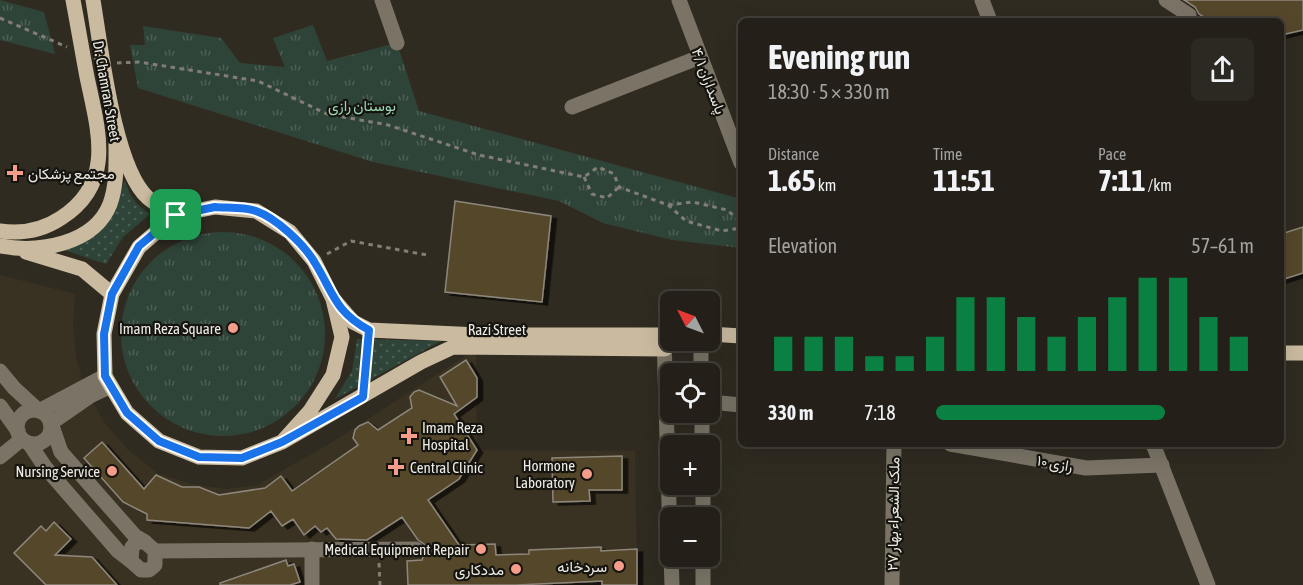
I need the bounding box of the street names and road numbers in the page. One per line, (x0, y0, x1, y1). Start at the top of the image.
street label: Dr. Chamran Street (90, 39, 124, 143)
street label: پاسداران ۴/۱ (687, 45, 729, 117)
street label: Razi Street (468, 321, 526, 338)
street label: رازی ۱۰ (1035, 451, 1074, 476)
street label: ملک الشعراء بهار ۲۷ (884, 457, 903, 571)

